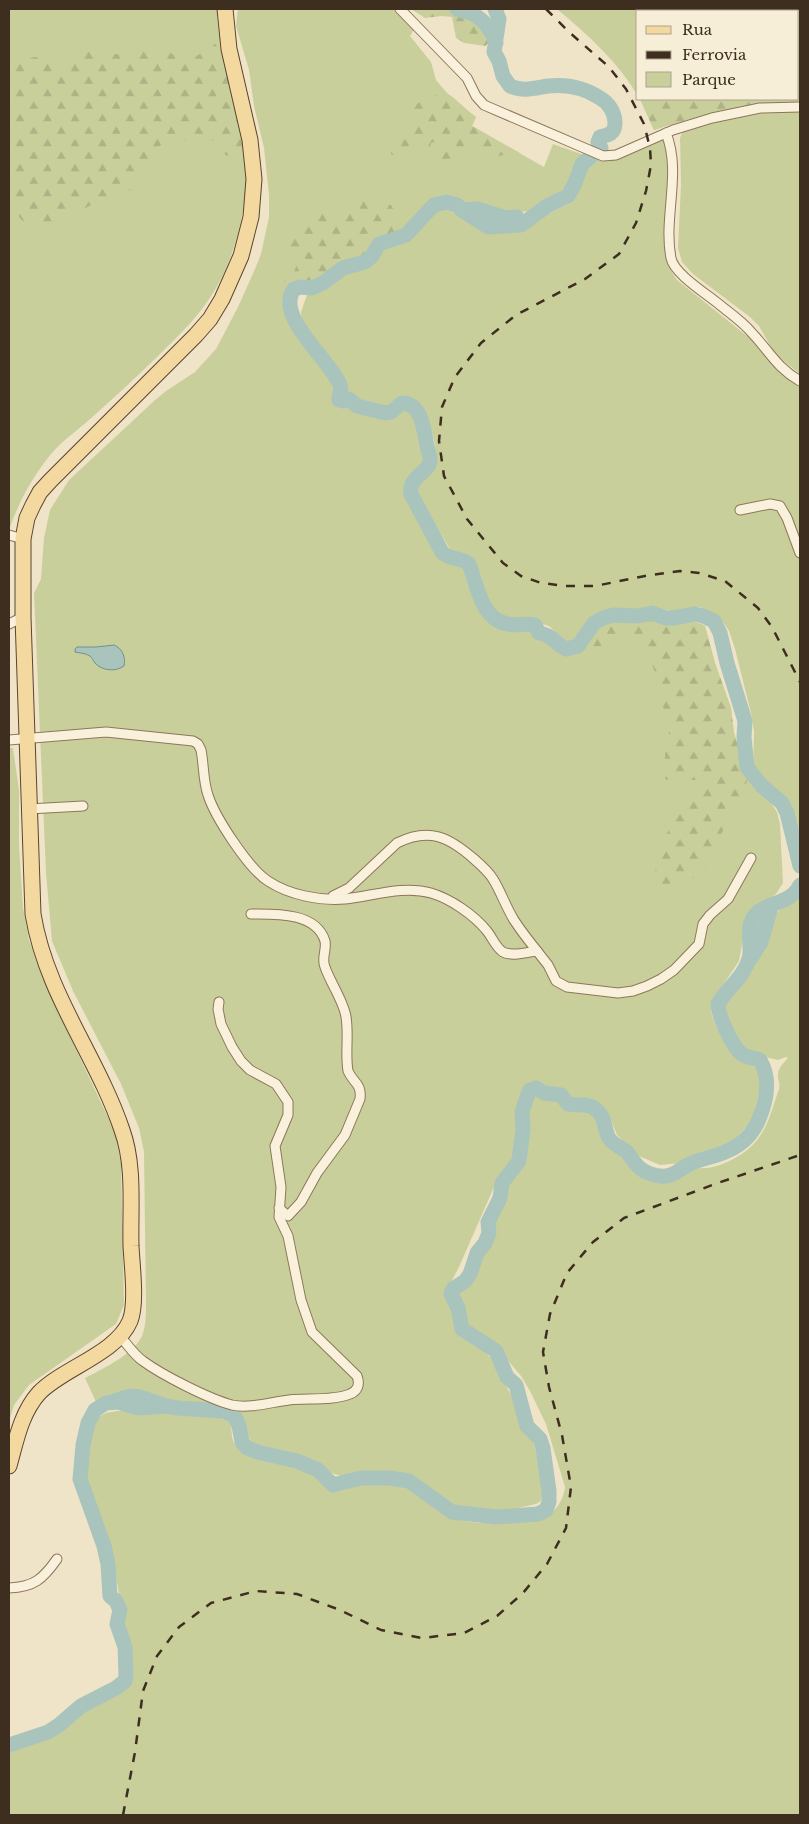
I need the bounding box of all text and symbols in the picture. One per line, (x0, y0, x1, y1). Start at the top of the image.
legend (636, 10, 799, 100)
text: Rua (682, 20, 713, 39)
text: Ferrovia (682, 45, 747, 64)
text: Parque (682, 70, 736, 89)

